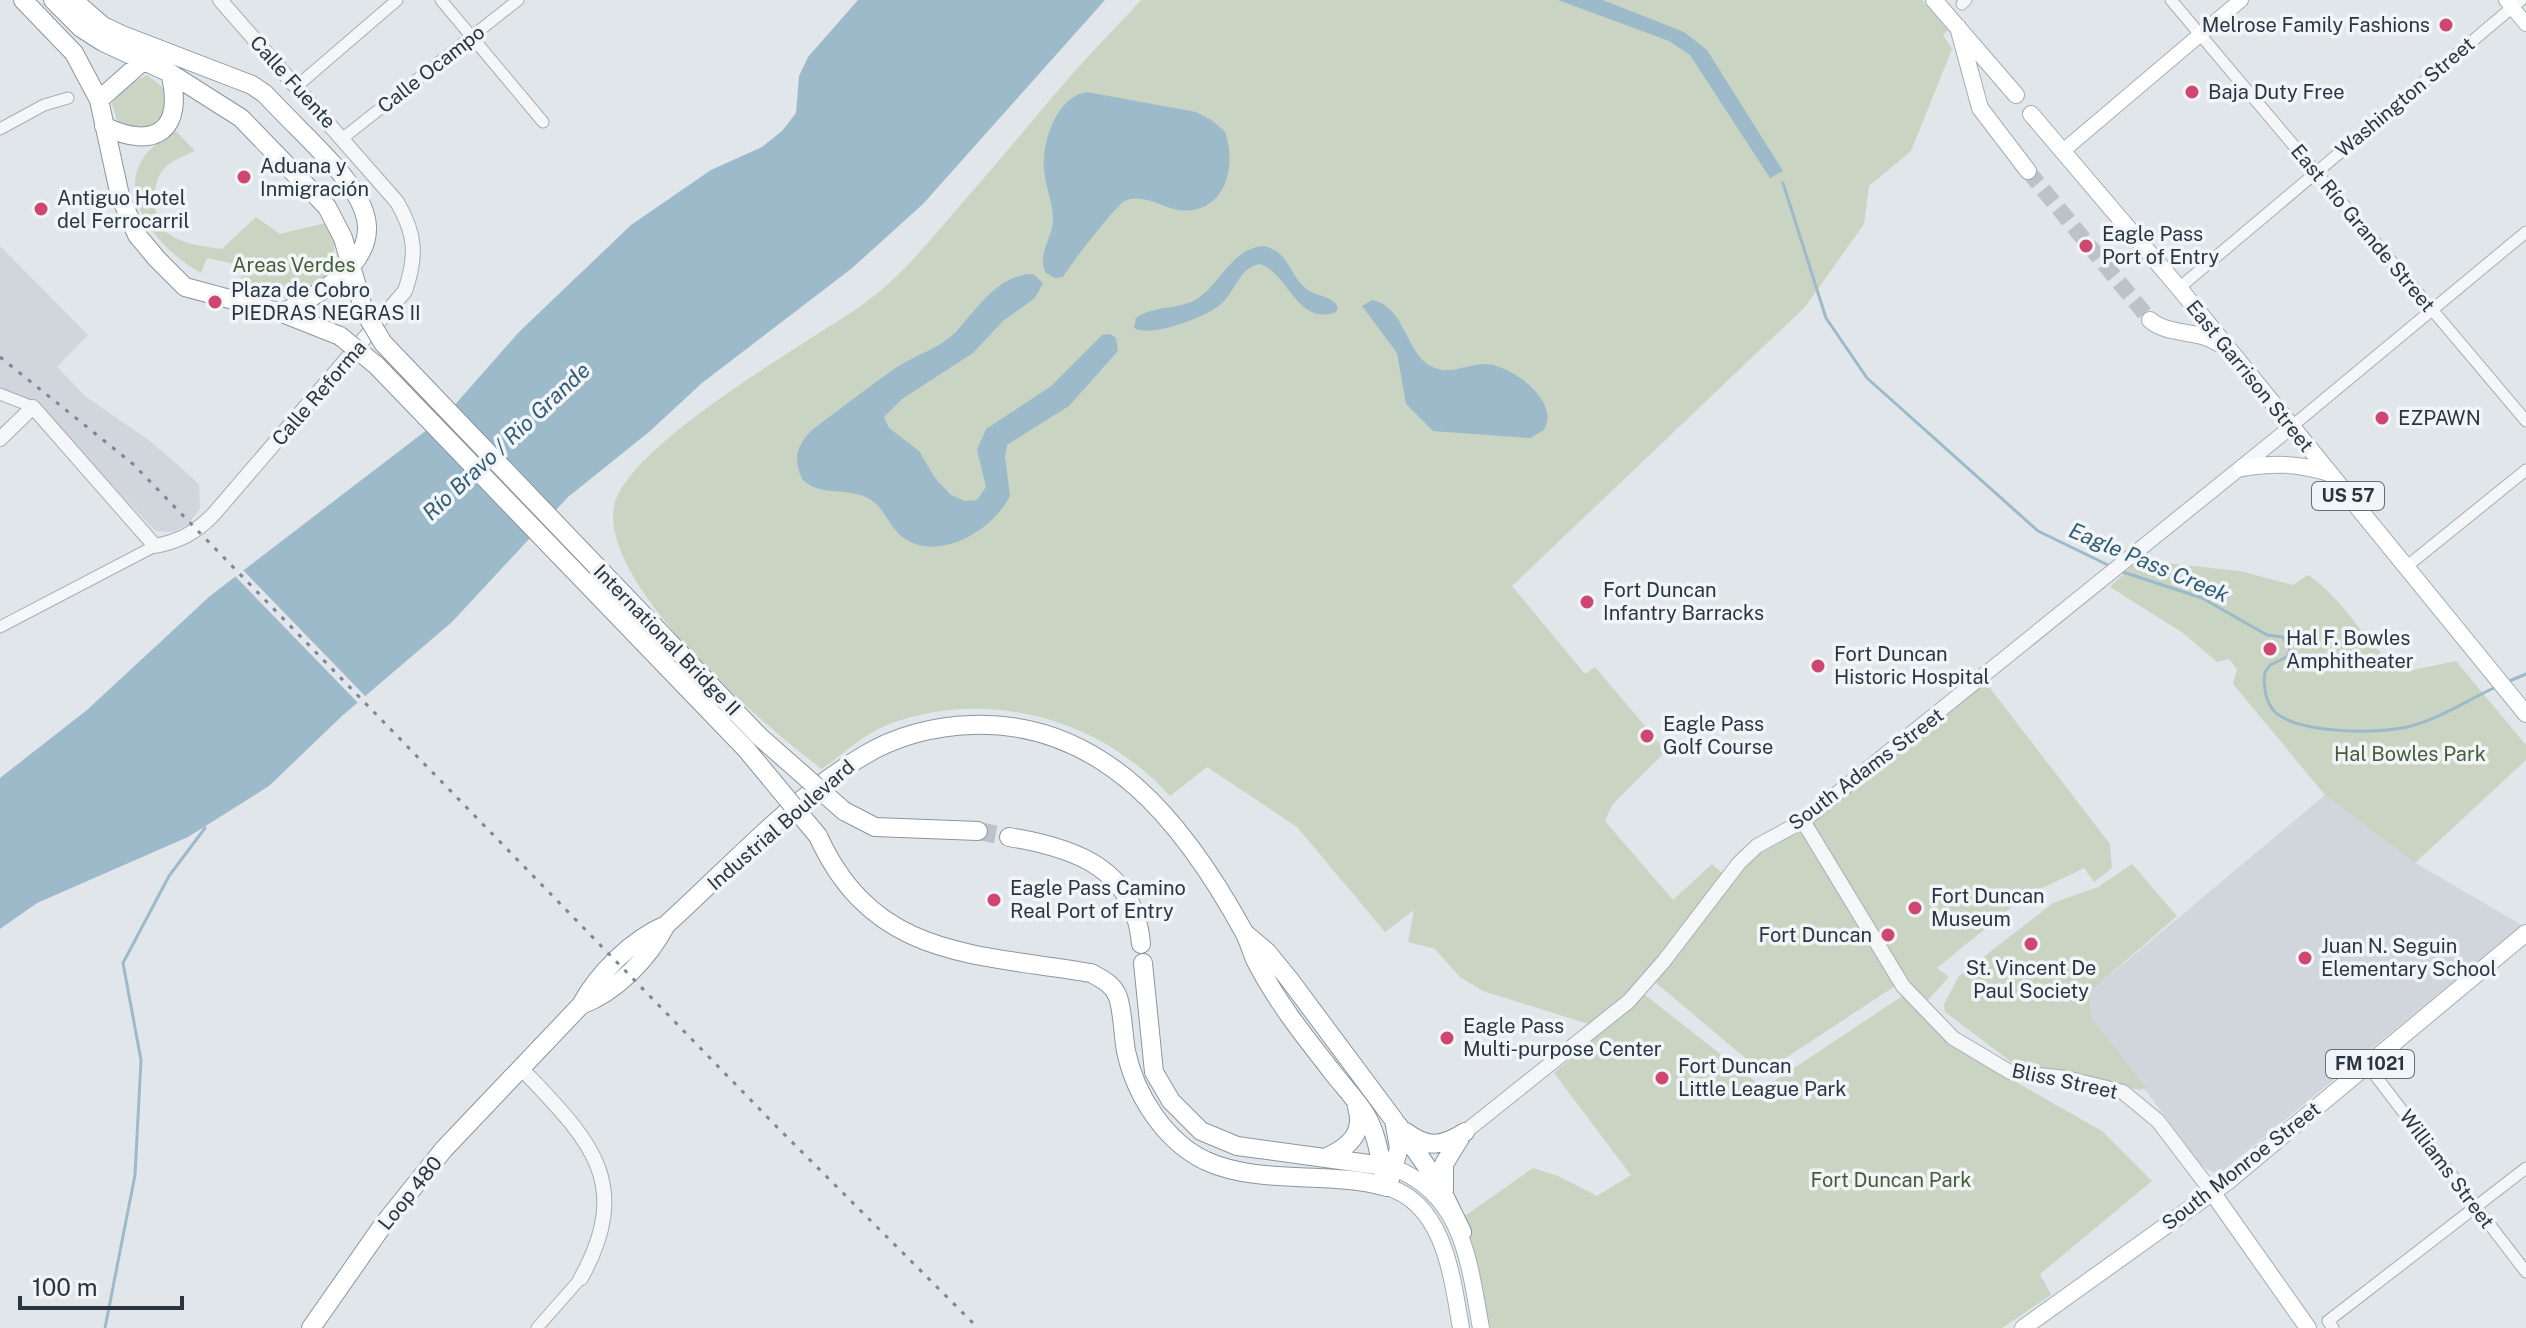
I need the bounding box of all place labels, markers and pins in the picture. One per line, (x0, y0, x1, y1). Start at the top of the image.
place label: Melrose Family Fashions (2202, 13, 2430, 37)
marker: Melrose Family Fashions (2437, 16, 2455, 34)
place label: Baja Duty Free (2208, 80, 2345, 104)
marker: Baja Duty Free (2183, 83, 2201, 101)
place label: Aduana y Inmigración (260, 154, 369, 201)
marker: Aduana y Inmigración (235, 168, 253, 186)
place label: Antiguo Hotel del Ferrocarril (57, 186, 189, 233)
marker: Antiguo Hotel del Ferrocarril (32, 200, 50, 218)
place label: Eagle Pass Port of Entry (2102, 222, 2220, 269)
marker: Eagle Pass Port of Entry (2077, 237, 2095, 255)
place label: Plaza de Cobro PIEDRAS NEGRAS II (231, 278, 421, 325)
marker: Plaza de Cobro PIEDRAS NEGRAS II (206, 293, 224, 311)
place label: EZPAWN (2398, 406, 2481, 430)
marker: EZPAWN (2373, 409, 2391, 427)
place label: Fort Duncan Infantry Barracks (1603, 578, 1764, 625)
marker: Fort Duncan Infantry Barracks (1578, 593, 1596, 611)
place label: Hal F. Bowles Amphitheater (2286, 626, 2414, 673)
marker: Hal F. Bowles Amphitheater (2261, 640, 2279, 658)
place label: Fort Duncan Historic Hospital (1834, 642, 1990, 689)
marker: Fort Duncan Historic Hospital (1809, 657, 1827, 675)
place label: Eagle Pass Golf Course (1663, 712, 1773, 759)
marker: Eagle Pass Golf Course (1638, 727, 1656, 745)
place label: Eagle Pass Camino Real Port of Entry (1010, 876, 1186, 923)
place label: Fort Duncan Museum (1931, 884, 2045, 931)
marker: Eagle Pass Camino Real Port of Entry (985, 891, 1003, 909)
marker: Fort Duncan Museum (1906, 899, 1924, 917)
place label: Fort Duncan (1758, 923, 1872, 947)
marker: Fort Duncan (1879, 926, 1897, 944)
place label: Juan N. Seguin Elementary School (2321, 934, 2496, 981)
marker: St. Vincent De Paul Society (2022, 935, 2040, 953)
marker: Juan N. Seguin Elementary School (2296, 949, 2314, 967)
place label: St. Vincent De Paul Society (1966, 956, 2096, 1003)
place label: Eagle Pass Multi-purpose Center (1463, 1014, 1662, 1061)
marker: Eagle Pass Multi-purpose Center (1438, 1029, 1456, 1047)
place label: Fort Duncan Little League Park (1678, 1054, 1847, 1101)
marker: Fort Duncan Little League Park (1653, 1069, 1671, 1087)

